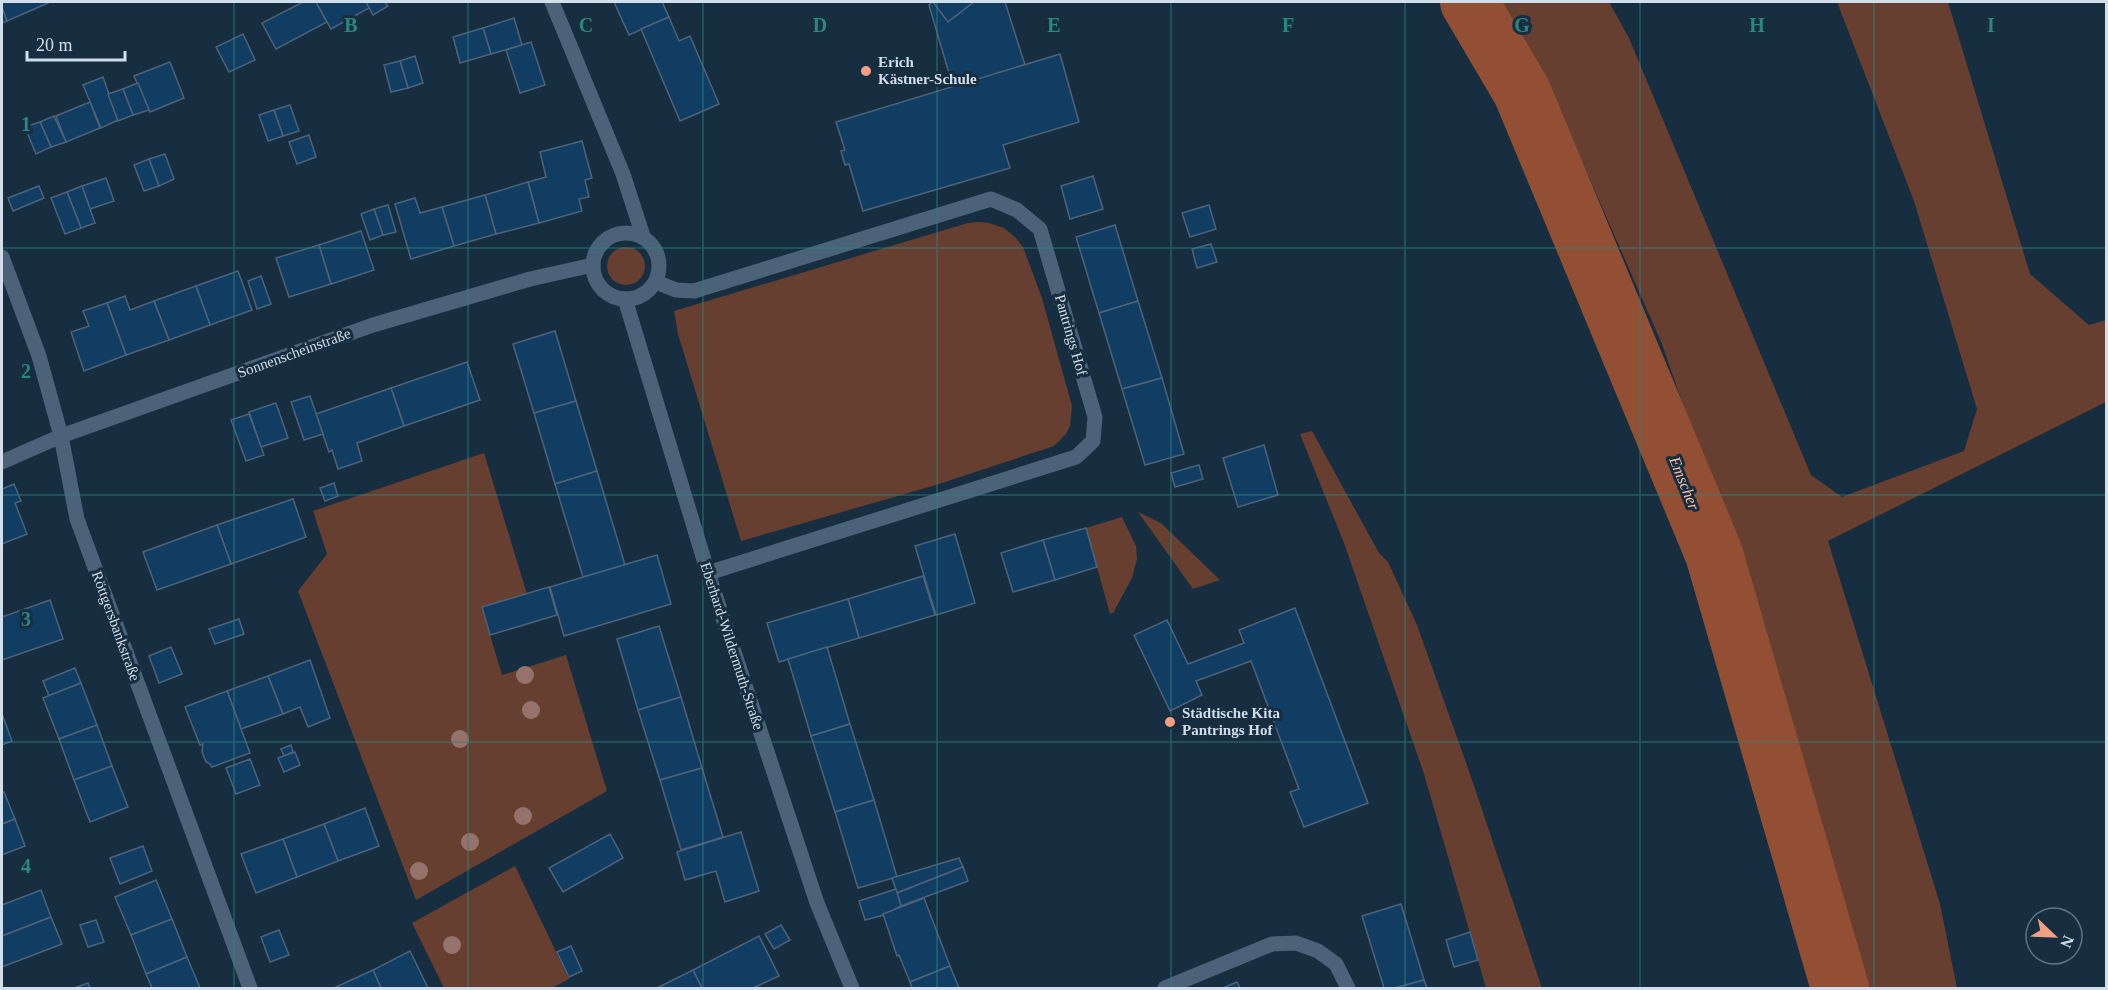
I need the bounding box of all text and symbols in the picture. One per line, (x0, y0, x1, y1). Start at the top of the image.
text: B (344, 14, 358, 36)
text: C (579, 14, 593, 36)
text: D (813, 14, 827, 36)
text: E (1047, 14, 1061, 36)
text: F (1282, 14, 1294, 36)
text: G (1514, 14, 1530, 36)
text: H (1749, 14, 1765, 36)
text: I (1987, 14, 1995, 36)
scale bar (27, 24, 124, 62)
text: 20 m (36, 35, 73, 55)
place label: Erich Kästner-Schule (878, 54, 977, 87)
marker: Erich Kästner-Schule (859, 64, 873, 78)
text: 1 (21, 113, 31, 135)
street label: Pantrings Hof (1052, 293, 1090, 377)
street label: Sonnenscheinstraße (235, 325, 353, 381)
text: 2 (21, 360, 31, 382)
water label: Emscher (1666, 453, 1703, 513)
street label: Eberhard-Wildermuth-Straße (697, 560, 767, 732)
street label: Röttgersbankstraße (89, 569, 143, 683)
text: 3 (21, 608, 31, 630)
place label: Städtische Kita Pantrings Hof (1182, 705, 1280, 738)
marker: Städtische Kita Pantrings Hof (1163, 715, 1177, 729)
text: 4 (21, 855, 31, 877)
north arrow (2024, 906, 2084, 966)
text: N (2057, 933, 2077, 951)

